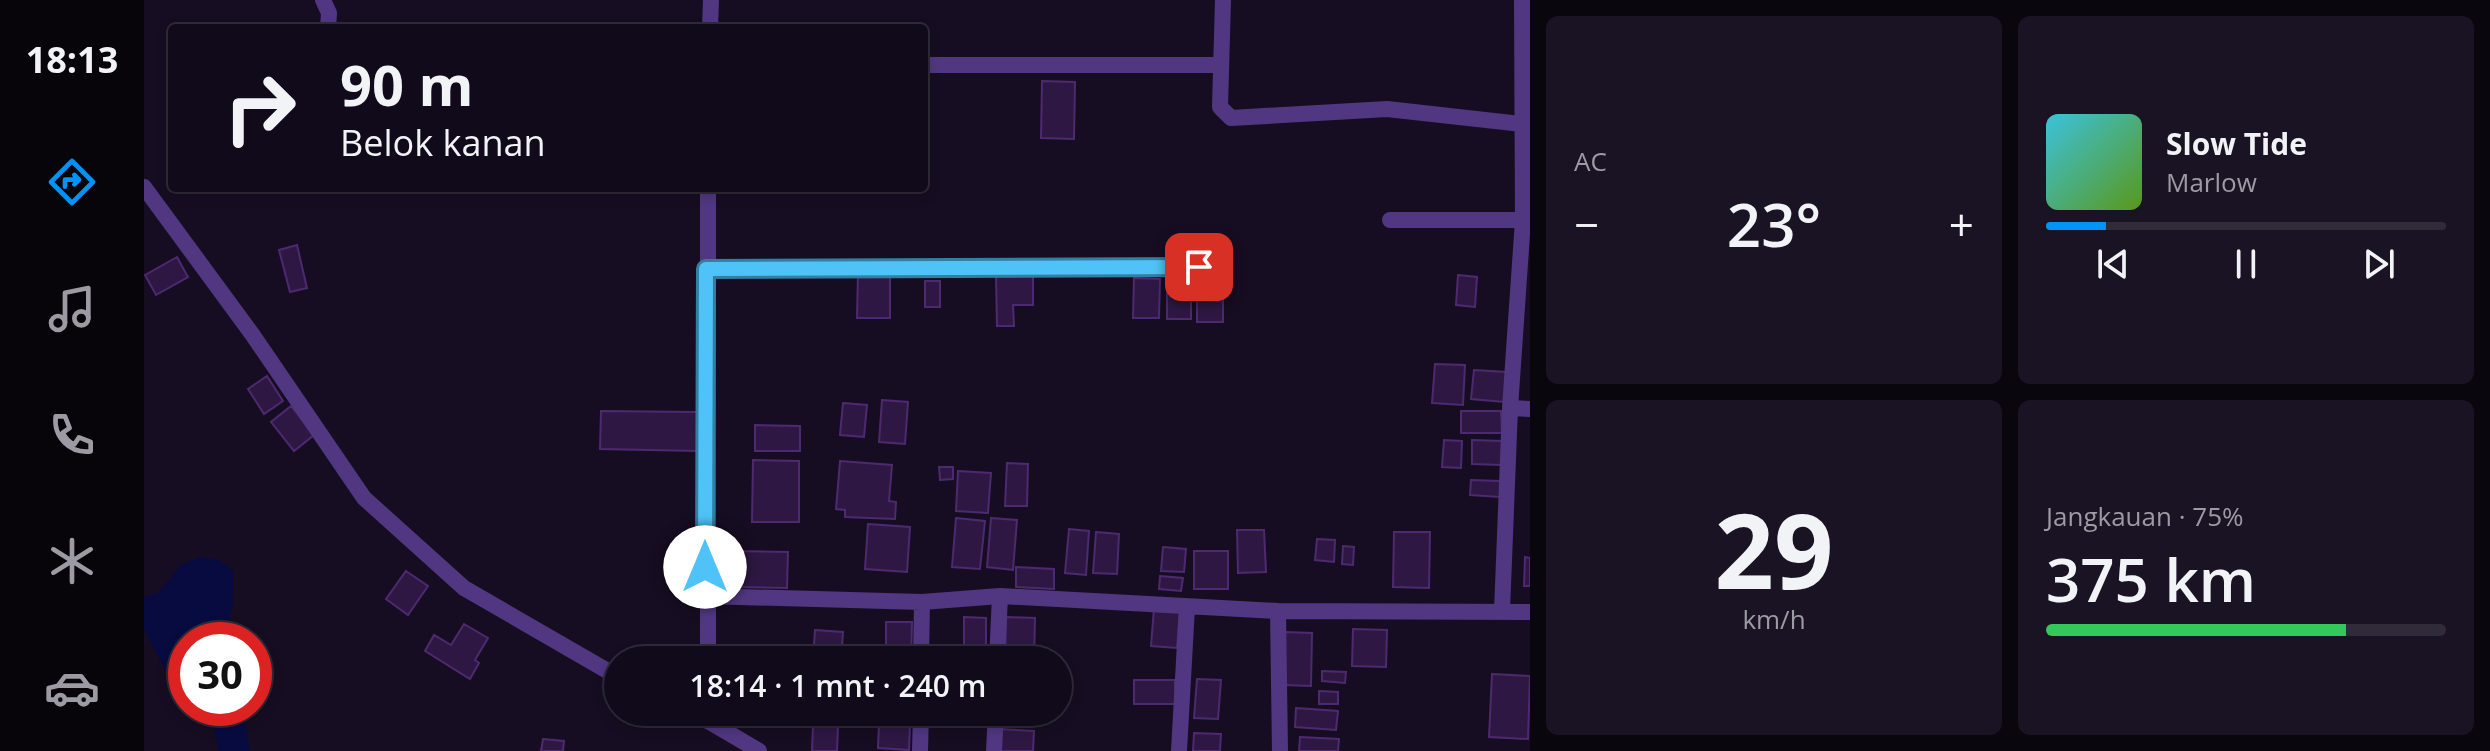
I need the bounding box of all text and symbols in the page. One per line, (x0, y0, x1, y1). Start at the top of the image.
text: 18:13 (26, 35, 118, 84)
text: 90 m (340, 46, 474, 122)
icon: right (208, 56, 312, 160)
text: Belok kanan (340, 118, 546, 167)
text: Slow Tide (2166, 123, 2307, 164)
text: AC (1574, 143, 1607, 179)
icon: directions (44, 154, 100, 210)
text: Marlow (2166, 164, 2257, 200)
text: 23° (1727, 183, 1821, 265)
text: − (1574, 194, 1599, 254)
text: + (1949, 194, 1974, 254)
pin (1165, 233, 1233, 301)
icon: previous (2091, 242, 2135, 286)
icon: pause (2224, 242, 2268, 286)
icon: next (2357, 242, 2401, 286)
icon: arrive (1177, 245, 1221, 289)
icon: music (44, 281, 100, 337)
icon: phone (44, 407, 100, 463)
text: 29 (1715, 478, 1833, 619)
text: Jangkauan · 75% (2046, 498, 2244, 534)
position arrow (663, 525, 747, 609)
icon: climate (44, 533, 100, 589)
text: 375 km (2046, 538, 2256, 620)
text: km/h (1742, 601, 1806, 637)
speed limit sign: 30 (168, 622, 272, 726)
icon: car (44, 660, 100, 716)
text: 18:14 · 1 mnt · 240 m (690, 665, 986, 706)

